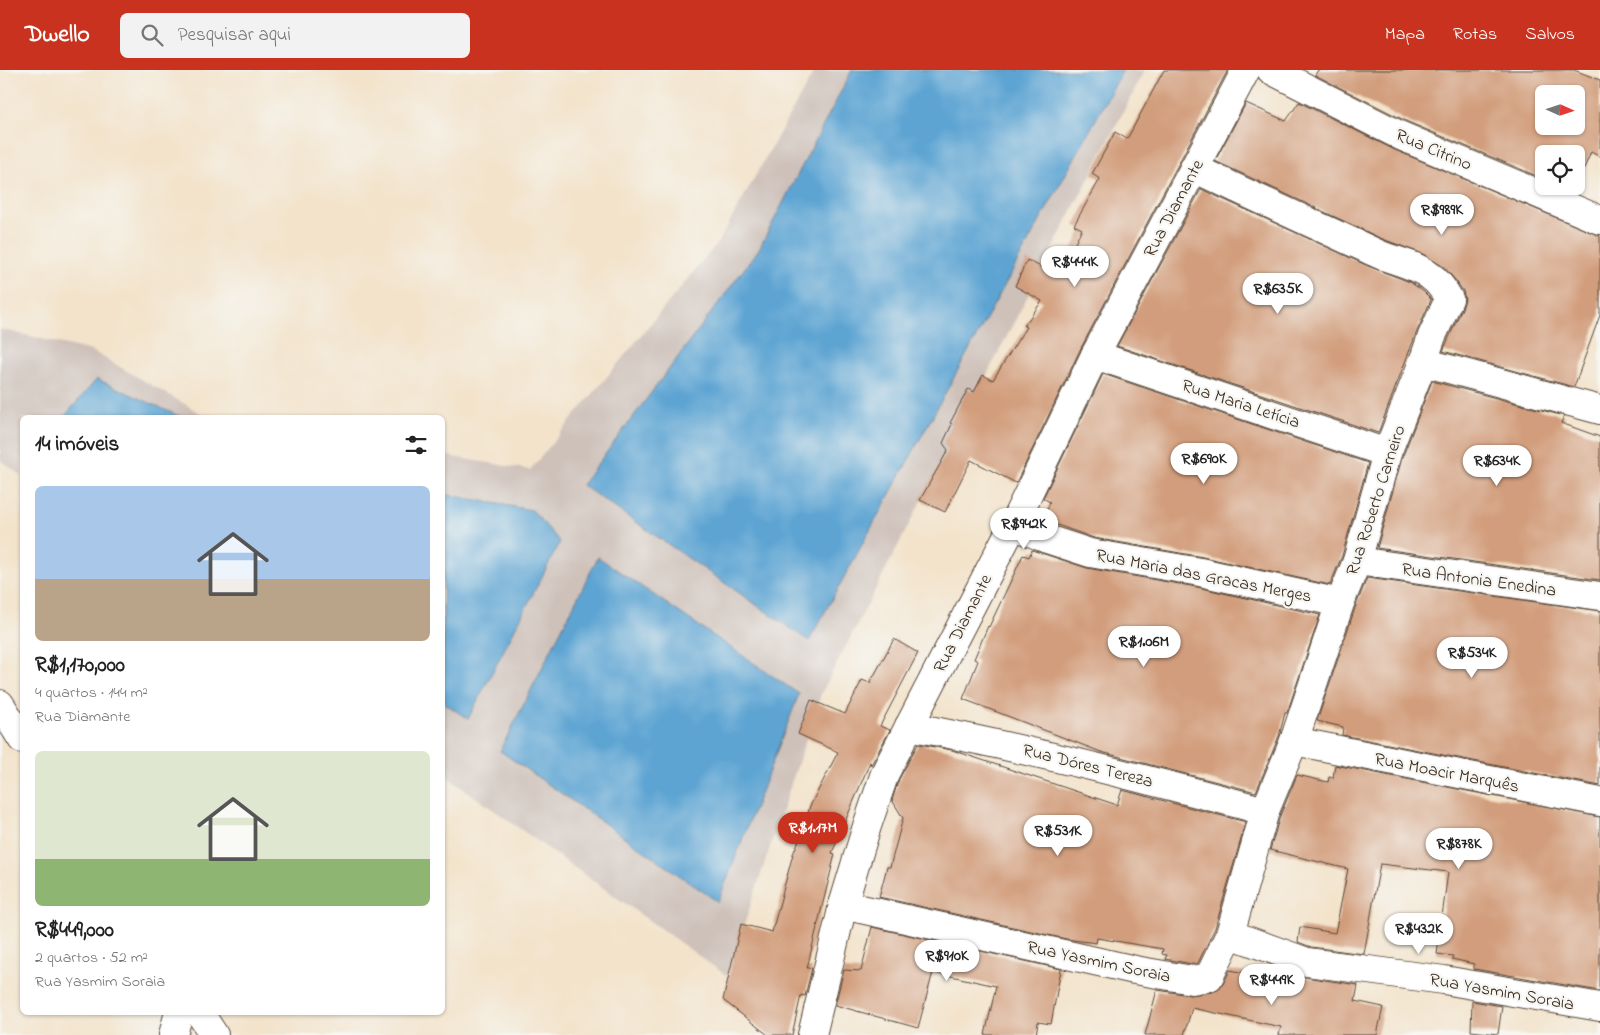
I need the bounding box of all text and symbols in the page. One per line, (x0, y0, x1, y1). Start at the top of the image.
search box (120, 13, 470, 58)
text: Dwello (25, 18, 90, 53)
icon: search (138, 21, 166, 49)
text: Pesquisar aqui (178, 22, 291, 49)
text: Mapa (1385, 22, 1425, 48)
text: Rotas (1453, 22, 1497, 48)
text: Salvos (1525, 22, 1575, 48)
north arrow (1535, 85, 1585, 135)
map controls (1535, 85, 1585, 195)
street label: Rua Citrino (1391, 123, 1475, 179)
button: locate (1535, 145, 1585, 195)
street label: Rua Diamante (1138, 155, 1212, 262)
pin: R$989K (1401, 194, 1483, 236)
text: R$989K (1421, 198, 1463, 222)
pin: R$444K (1034, 246, 1116, 288)
text: R$444K (1052, 250, 1098, 274)
pin: R$635K (1237, 272, 1319, 315)
text: R$635K (1253, 277, 1303, 301)
street label: Rua Maria Letícia (1178, 374, 1303, 436)
street label: Rua Roberto Carneiro (1340, 422, 1413, 579)
text: 14 imóveis (35, 430, 119, 460)
icon: filters (402, 431, 430, 459)
pin: R$690K (1163, 442, 1245, 485)
pin: R$634K (1456, 444, 1538, 487)
text: R$690K (1181, 447, 1227, 471)
text: R$634K (1474, 449, 1520, 473)
pin: R$942K (983, 508, 1065, 550)
text: R$942K (1001, 512, 1047, 536)
icon: home (188, 519, 278, 609)
street label: Rua Maria das Gracas Merges (1093, 543, 1314, 612)
street label: Rua Antonia Enedina (1400, 557, 1558, 605)
street label: Rua Diamante (928, 569, 1000, 678)
pin: R$1.06M (1098, 626, 1190, 668)
text: R$1.06M (1119, 630, 1169, 654)
pin: R$534K (1431, 636, 1513, 679)
text: R$534K (1448, 641, 1496, 665)
text: R$1,170,000 (35, 651, 125, 681)
text: 4 quartos · 144 m² (35, 681, 148, 705)
text: Rua Diamante (35, 705, 130, 729)
street label: Rua Dóres Tereza (1020, 738, 1155, 796)
street label: Rua Moacir Marquês (1372, 747, 1521, 801)
icon: home (188, 784, 278, 874)
pin: R$1.17M (767, 812, 859, 854)
pin: R$531K (1017, 814, 1099, 857)
text: R$1.17M (789, 816, 837, 840)
text: R$531K (1034, 819, 1082, 843)
pin: R$878K (1418, 828, 1500, 870)
text: R$878K (1437, 832, 1481, 856)
pin: R$432K (1378, 912, 1460, 955)
text: R$449,000 (35, 916, 114, 946)
text: R$432K (1395, 917, 1443, 941)
street label: Rua Yasmim Soraia (1024, 935, 1173, 991)
pin: R$910K (906, 940, 988, 982)
text: R$910K (925, 944, 969, 968)
text: 2 quartos · 52 m² (35, 946, 148, 970)
pin: R$449K (1231, 964, 1313, 1006)
street label: Rua Yasmim Soraia (1427, 967, 1576, 1018)
text: R$449K (1250, 968, 1294, 992)
text: Rua Yasmim Soraia (35, 970, 165, 994)

